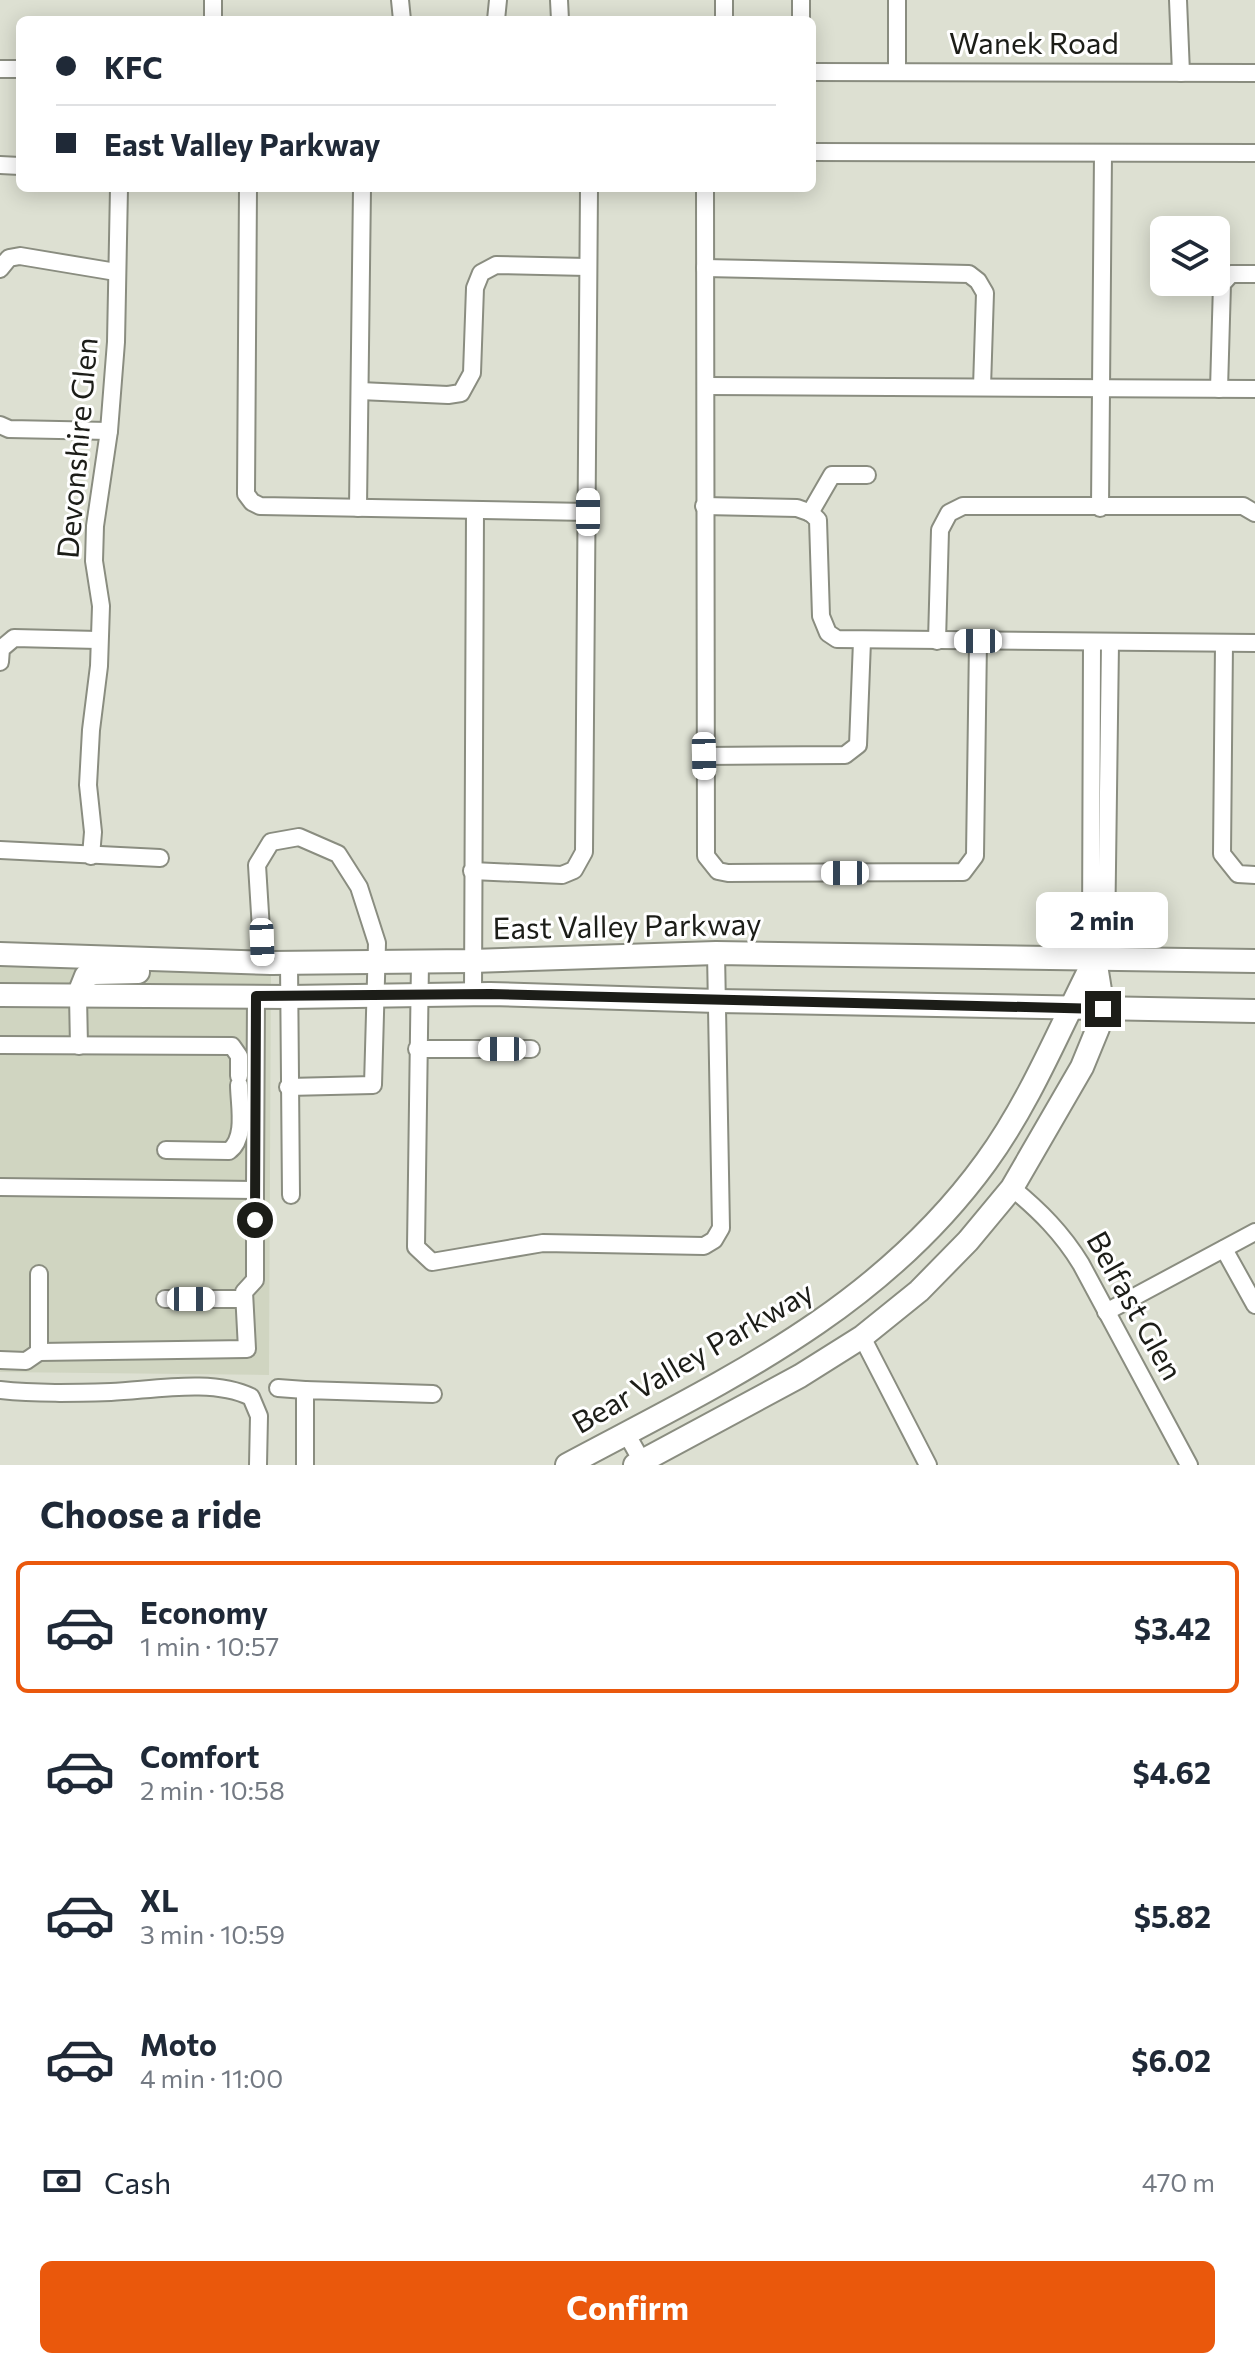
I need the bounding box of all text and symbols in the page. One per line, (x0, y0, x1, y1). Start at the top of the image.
street label: Wanek Road (949, 23, 1119, 60)
text: KFC (104, 48, 163, 85)
text: East Valley Parkway (104, 125, 381, 162)
map controls (1150, 216, 1230, 296)
button: layers (1150, 216, 1230, 296)
street label: Devonshire Glen (47, 336, 104, 560)
car (576, 488, 600, 536)
car (954, 629, 1002, 653)
car (692, 732, 716, 780)
car (821, 861, 869, 885)
callout: 2 min (1037, 893, 1169, 949)
street label: East Valley Parkway (492, 904, 762, 945)
text: 2 min (1070, 904, 1134, 935)
car (249, 918, 275, 966)
route end (1085, 991, 1121, 1027)
car (478, 1037, 526, 1061)
route start (237, 1202, 273, 1238)
street label: Belfast Glen (1080, 1224, 1192, 1386)
street label: Bear Valley Parkway (564, 1272, 819, 1440)
car (167, 1287, 215, 1311)
text: Choose a ride (40, 1491, 261, 1535)
icon: car (44, 1591, 116, 1663)
text: Economy (140, 1593, 268, 1630)
text: $3.42 (1134, 1609, 1211, 1646)
text: 1 min · 10:57 (140, 1630, 279, 1661)
icon: car (44, 1735, 116, 1807)
text: Comfort (140, 1737, 259, 1774)
text: $4.62 (1133, 1753, 1211, 1790)
text: 2 min · 10:58 (140, 1774, 285, 1805)
icon: car (44, 1879, 116, 1951)
text: XL (140, 1881, 179, 1918)
text: $5.82 (1134, 1897, 1211, 1934)
text: 3 min · 10:59 (140, 1918, 285, 1949)
icon: car (44, 2023, 116, 2095)
text: Moto (140, 2025, 217, 2062)
text: $6.02 (1131, 2041, 1211, 2078)
text: 4 min · 11:00 (140, 2062, 283, 2093)
icon: cash (40, 2159, 84, 2203)
text: Cash (104, 2163, 171, 2200)
text: 470 m (1142, 2166, 1215, 2197)
button: Confirm (40, 2261, 1215, 2353)

